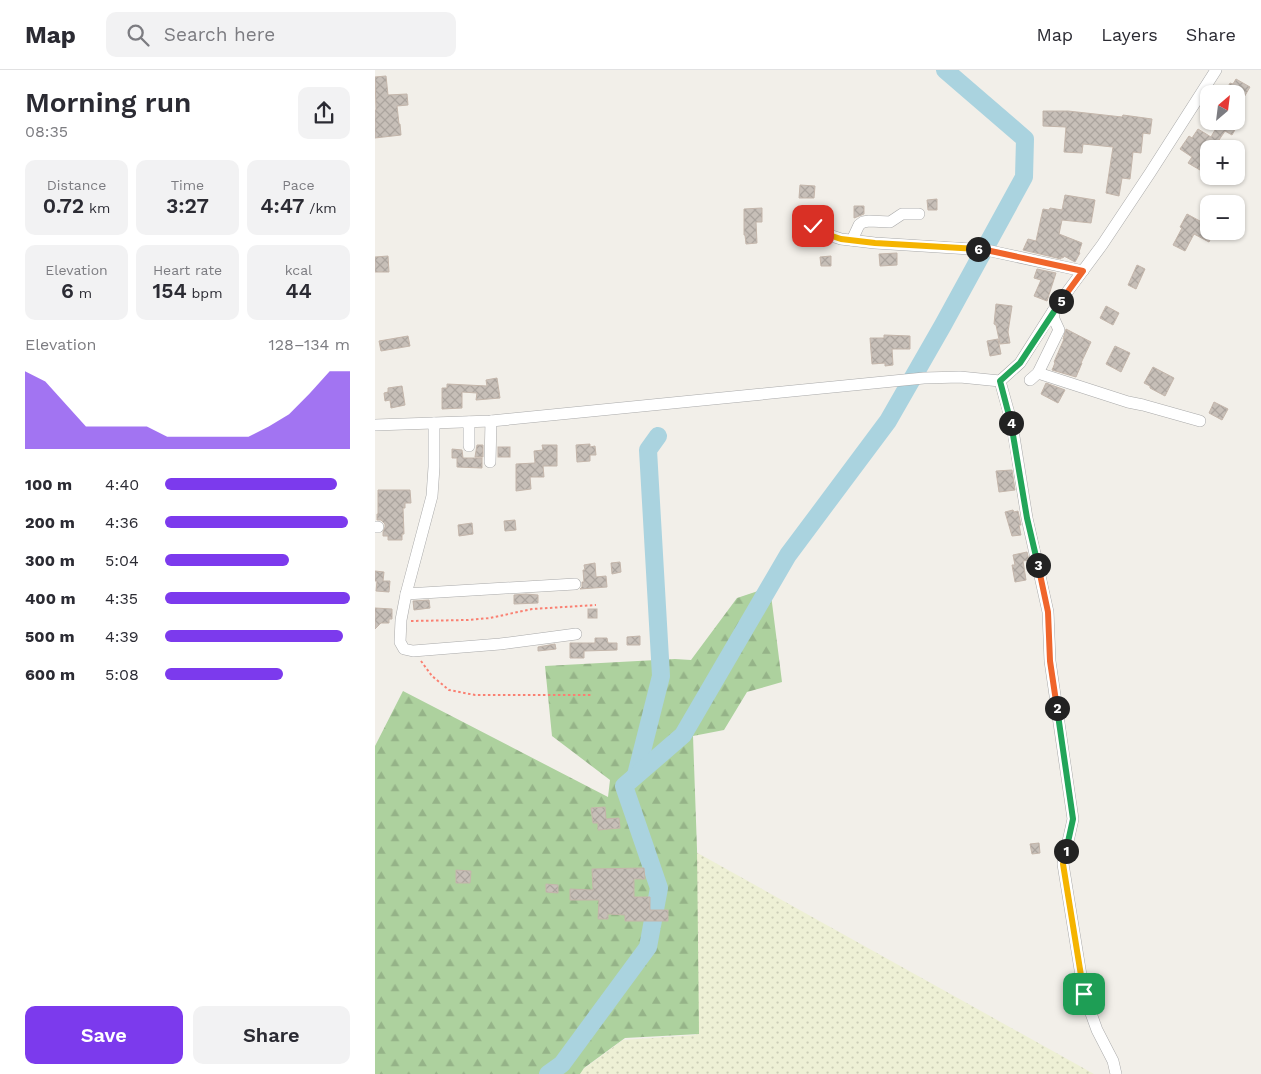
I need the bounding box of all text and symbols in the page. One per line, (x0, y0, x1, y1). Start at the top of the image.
search box (106, 12, 456, 57)
text: Map (25, 21, 76, 49)
icon: search (124, 21, 152, 49)
text: Search here (164, 23, 275, 46)
text: Map (1036, 24, 1073, 45)
text: Layers (1101, 24, 1158, 45)
text: Share (1186, 24, 1236, 45)
north arrow (1200, 85, 1245, 130)
map controls (1200, 85, 1245, 240)
text: Morning run (25, 86, 191, 119)
button: share (298, 87, 350, 139)
text: 08:35 (25, 122, 68, 141)
button: + (1200, 140, 1245, 185)
text: Distance (47, 177, 106, 193)
text: Time (171, 177, 204, 193)
text: Pace (282, 177, 315, 193)
text: 0.72 (43, 193, 84, 218)
text: 3:27 (166, 193, 209, 218)
text: 4:47 (260, 193, 305, 218)
button: − (1200, 195, 1245, 240)
text: km (84, 200, 110, 216)
text: /km (305, 200, 337, 216)
pin (792, 205, 834, 247)
icon: check (799, 212, 827, 240)
pin: 6 (965, 236, 991, 262)
text: 6 (974, 241, 983, 257)
text: Elevation (45, 262, 108, 278)
text: Heart rate (153, 262, 222, 278)
text: kcal (285, 262, 312, 278)
text: 6 (61, 278, 74, 303)
text: 154 (153, 278, 187, 303)
text: 44 (285, 278, 312, 303)
text: m (74, 285, 92, 301)
text: bpm (187, 285, 222, 301)
pin: 5 (1049, 288, 1073, 314)
text: 5 (1057, 293, 1066, 309)
text: Elevation (25, 335, 96, 354)
text: 128–134 m (269, 335, 350, 354)
pin: 4 (999, 410, 1023, 436)
text: 4 (1007, 415, 1016, 431)
text: 100 m (25, 475, 72, 494)
text: 4:40 (105, 475, 139, 494)
text: 200 m (25, 513, 75, 532)
text: 4:36 (105, 513, 139, 532)
text: 300 m (25, 551, 75, 570)
text: 5:04 (105, 551, 139, 570)
pin: 3 (1025, 552, 1051, 578)
text: 3 (1034, 557, 1043, 573)
text: 400 m (25, 589, 76, 608)
text: 4:35 (105, 589, 138, 608)
text: 500 m (25, 627, 75, 646)
text: 4:39 (105, 627, 139, 646)
text: 600 m (25, 665, 75, 684)
text: 5:08 (105, 665, 139, 684)
pin: 2 (1045, 696, 1069, 720)
text: 2 (1053, 700, 1062, 716)
pin: 1 (1053, 838, 1079, 864)
text: 1 (1063, 843, 1070, 859)
pin (1063, 973, 1105, 1015)
icon: arrive (1070, 980, 1098, 1008)
button: Save (25, 1006, 183, 1064)
button: Share (193, 1006, 350, 1064)

